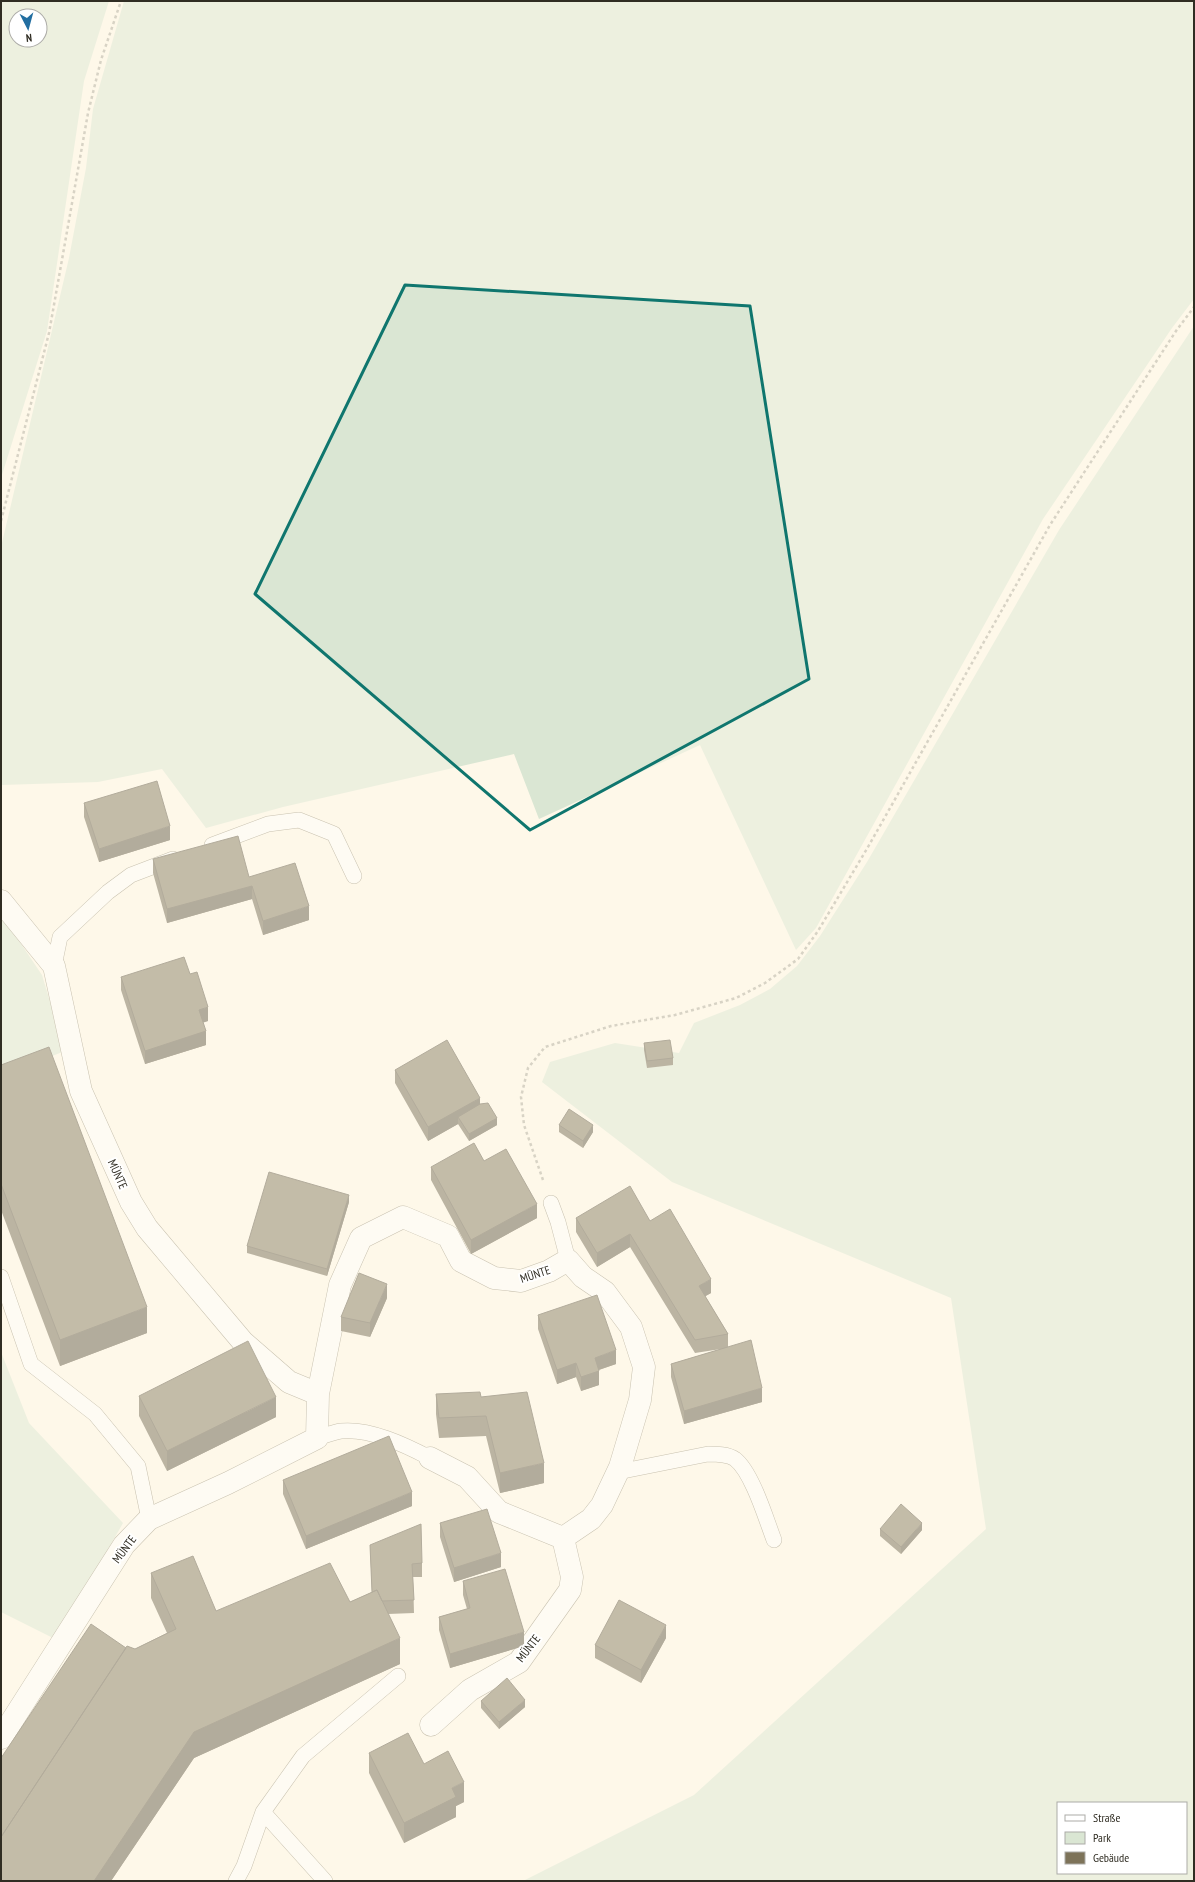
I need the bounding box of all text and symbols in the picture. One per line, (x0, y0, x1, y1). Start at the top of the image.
north arrow (8, 8, 48, 48)
text: N (25, 31, 33, 45)
street label: MÜNTE (105, 1157, 131, 1191)
street label: MÜNTE (518, 1262, 552, 1286)
street label: MÜNTE (109, 1532, 139, 1566)
street label: MÜNTE (513, 1631, 543, 1665)
legend (1057, 1802, 1187, 1874)
text: Straße (1093, 1810, 1120, 1825)
text: Park (1093, 1830, 1111, 1845)
text: Gebäude (1093, 1850, 1129, 1865)

